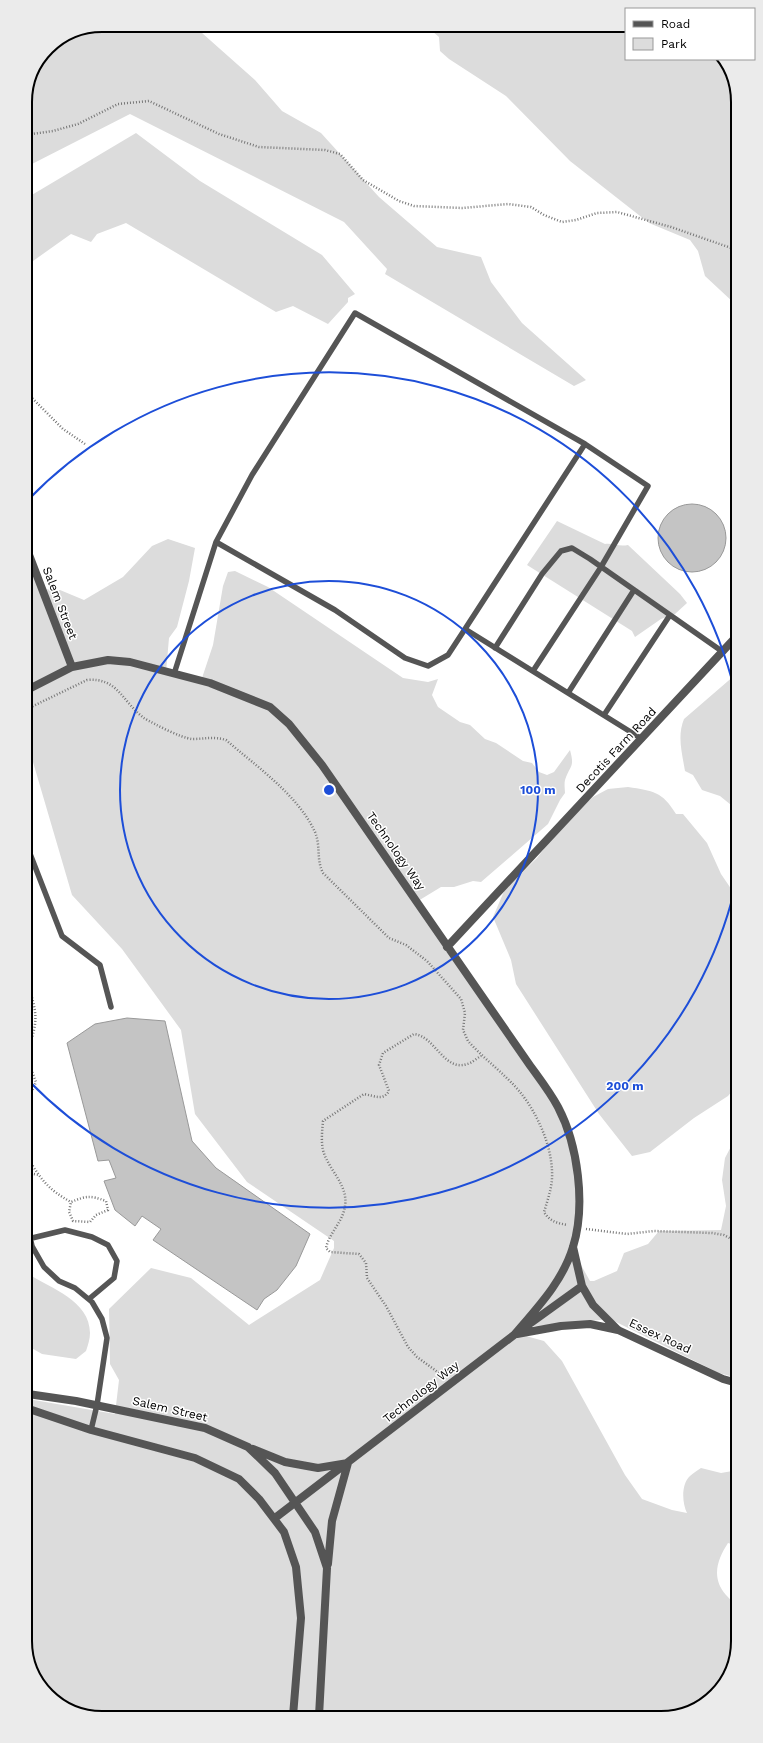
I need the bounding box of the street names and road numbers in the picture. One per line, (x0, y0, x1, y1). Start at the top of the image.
street label: Salem Street (40, 565, 80, 641)
street label: Decotis Farm Road (573, 705, 659, 795)
street label: Technology Way (364, 809, 429, 893)
street label: Essex Road (627, 1316, 693, 1356)
street label: Technology Way (380, 1358, 462, 1426)
street label: Salem Street (131, 1394, 209, 1424)

